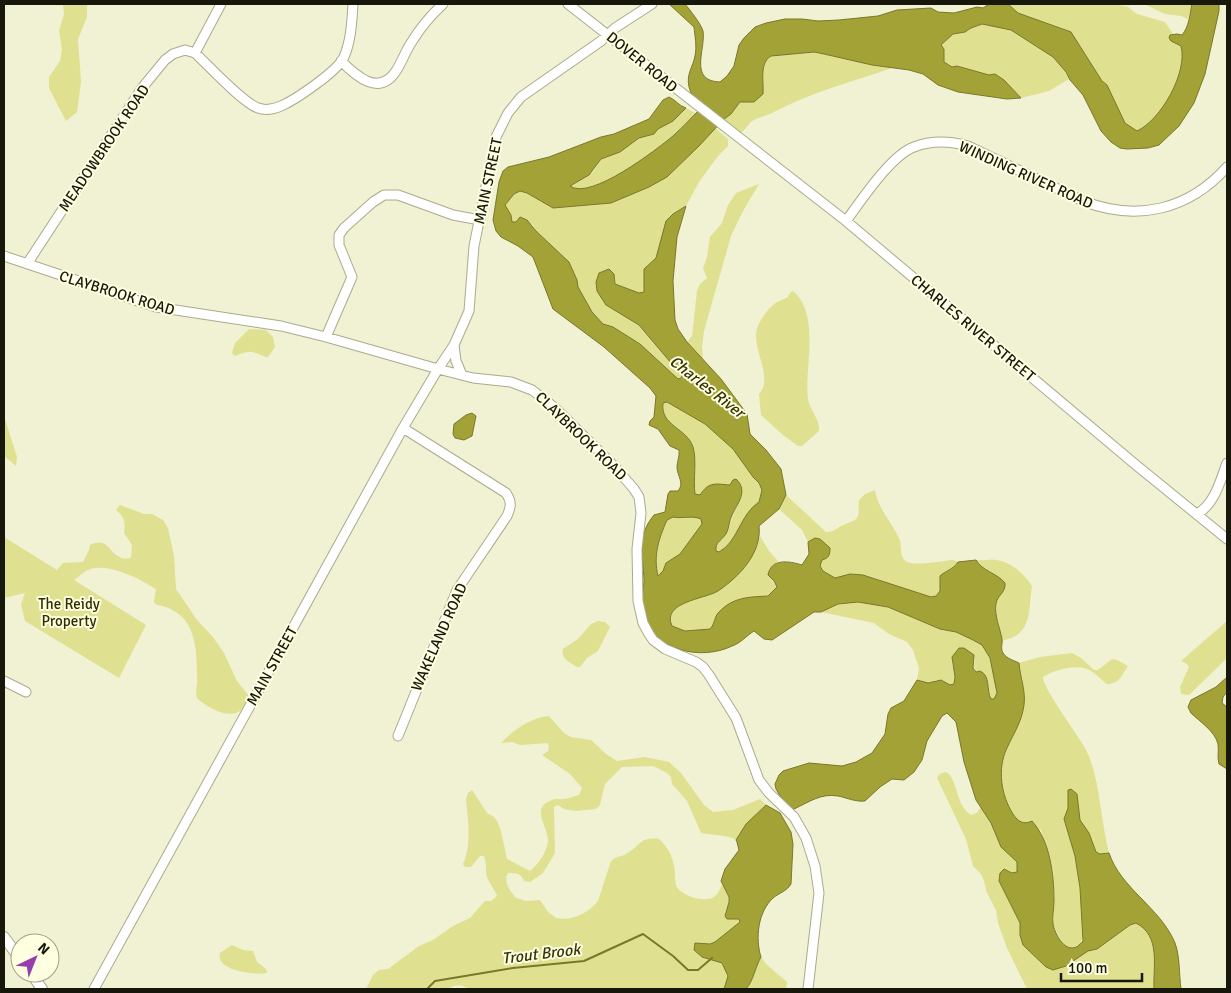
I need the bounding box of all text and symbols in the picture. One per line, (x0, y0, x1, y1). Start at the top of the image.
street label: DOVER ROAD (603, 28, 681, 96)
street label: MEADOWBROOK ROAD (55, 81, 153, 215)
street label: MAIN STREET (470, 136, 506, 226)
street label: WINDING RIVER ROAD (956, 137, 1096, 213)
street label: CLAYBROOK ROAD (57, 267, 177, 319)
street label: CHARLES RIVER STREET (907, 271, 1039, 386)
water label: Charles River (665, 351, 750, 424)
street label: CLAYBROOK ROAD (532, 388, 630, 484)
street label: WAKELAND ROAD (407, 580, 471, 694)
park label: The Reidy Property (38, 595, 100, 630)
street label: MAIN STREET (243, 623, 301, 709)
north arrow (10, 933, 60, 983)
text: N (34, 939, 53, 958)
water label: Trout Brook (501, 939, 583, 969)
scale bar (1061, 950, 1142, 982)
text: 100 m (1068, 959, 1108, 977)

